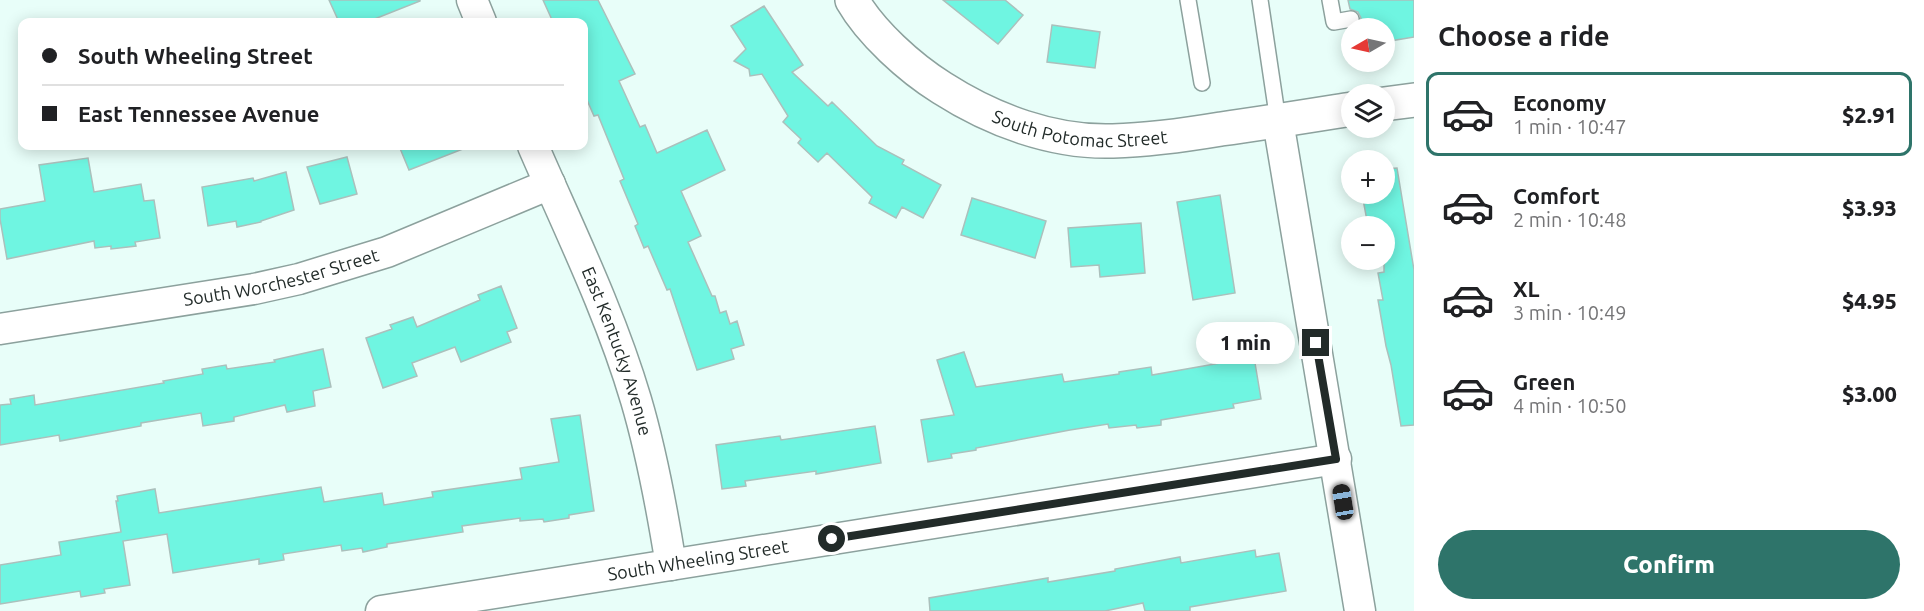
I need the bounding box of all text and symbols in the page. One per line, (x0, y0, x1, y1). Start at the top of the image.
north arrow (1341, 18, 1395, 72)
map controls (1341, 18, 1395, 270)
text: Choose a ride (1438, 21, 1610, 51)
text: South Wheeling Street (78, 43, 313, 68)
button: layers (1341, 84, 1395, 138)
icon: car (1441, 87, 1495, 141)
text: Economy (1513, 90, 1606, 115)
text: East Tennessee Avenue (78, 101, 319, 126)
text: $2.91 (1842, 102, 1897, 127)
street label: South Potomac Street (990, 105, 1168, 150)
text: 1 min · 10:47 (1513, 115, 1627, 138)
button: + (1341, 150, 1395, 204)
icon: car (1441, 180, 1495, 234)
text: Comfort (1513, 183, 1600, 208)
text: $3.93 (1842, 195, 1897, 220)
text: 2 min · 10:48 (1513, 208, 1627, 231)
button: − (1341, 216, 1395, 270)
street label: South Worchester Street (182, 244, 381, 309)
street label: East Kentucky Avenue (579, 263, 656, 438)
icon: car (1441, 273, 1495, 327)
text: XL (1513, 276, 1540, 301)
text: $4.95 (1842, 288, 1897, 313)
text: 3 min · 10:49 (1513, 301, 1627, 324)
callout: 1 min (1196, 322, 1295, 364)
route end (1302, 329, 1329, 356)
text: 1 min (1220, 331, 1271, 354)
icon: car (1441, 366, 1495, 420)
text: Green (1513, 369, 1575, 394)
text: $3.00 (1842, 381, 1897, 406)
text: 4 min · 10:50 (1513, 394, 1627, 417)
car (1331, 483, 1355, 521)
route start (818, 525, 845, 552)
button: Confirm (1438, 530, 1900, 599)
street label: South Wheeling Street (606, 535, 790, 584)

